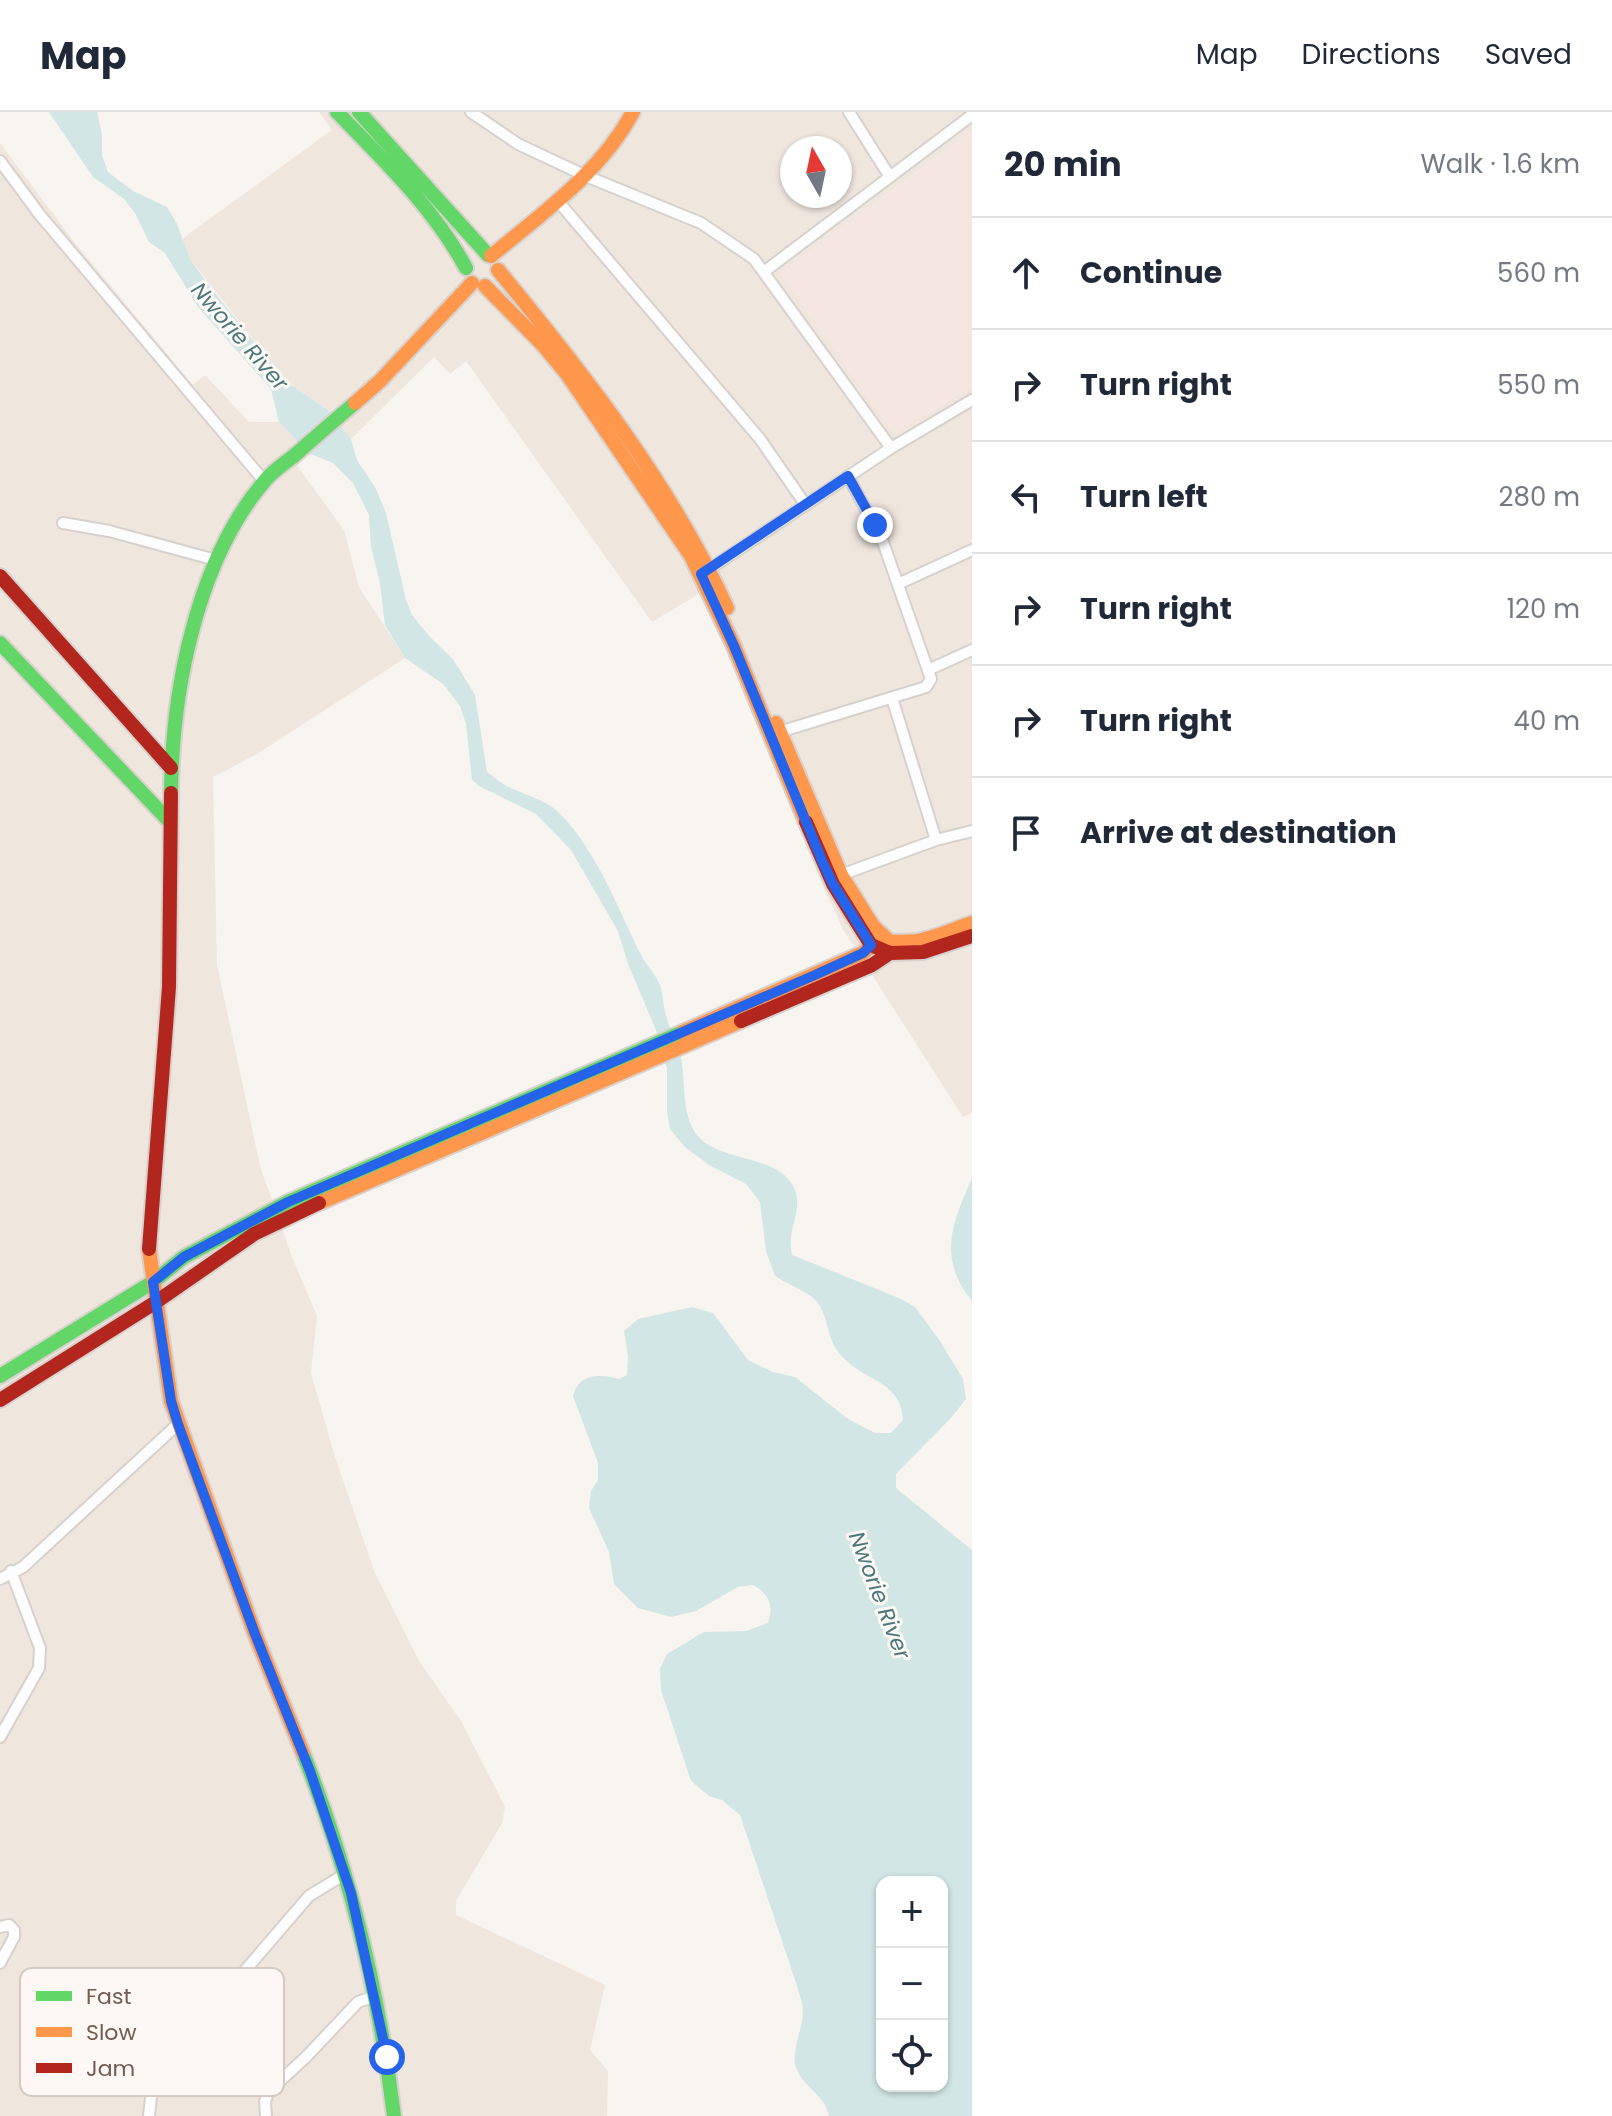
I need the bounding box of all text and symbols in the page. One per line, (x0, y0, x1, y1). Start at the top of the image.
text: Map (40, 29, 127, 82)
text: Map (1196, 35, 1258, 74)
text: Directions (1302, 35, 1441, 74)
text: Saved (1485, 35, 1572, 74)
north arrow (780, 136, 852, 208)
text: 20 min (1004, 140, 1122, 188)
text: Walk · 1.6 km (1420, 146, 1580, 182)
icon: ahead (1004, 251, 1048, 295)
text: Continue (1080, 251, 1222, 294)
text: 560 m (1497, 255, 1580, 291)
water label: Nworie River (184, 275, 296, 398)
icon: right (1004, 363, 1048, 407)
text: Turn right (1080, 363, 1232, 406)
text: 550 m (1497, 367, 1580, 403)
icon: left (1004, 475, 1048, 519)
text: Turn left (1080, 475, 1208, 518)
text: 280 m (1499, 479, 1580, 515)
route end (857, 507, 893, 543)
icon: right (1004, 587, 1048, 631)
text: Turn right (1080, 587, 1232, 630)
text: 120 m (1507, 591, 1580, 627)
icon: right (1004, 699, 1048, 743)
text: Turn right (1080, 699, 1232, 742)
text: 40 m (1514, 703, 1580, 739)
icon: arrive (1004, 811, 1048, 855)
text: Arrive at destination (1080, 811, 1397, 854)
water label: Nworie River (841, 1527, 918, 1664)
map controls (876, 1876, 948, 2092)
button: + (876, 1876, 948, 1948)
button: − (876, 1948, 948, 2020)
legend (20, 1968, 284, 2096)
text: Fast (86, 1981, 131, 2012)
text: Slow (86, 2017, 136, 2048)
button: locate (876, 2020, 948, 2092)
route start (369, 2039, 405, 2075)
text: Jam (86, 2053, 135, 2084)

